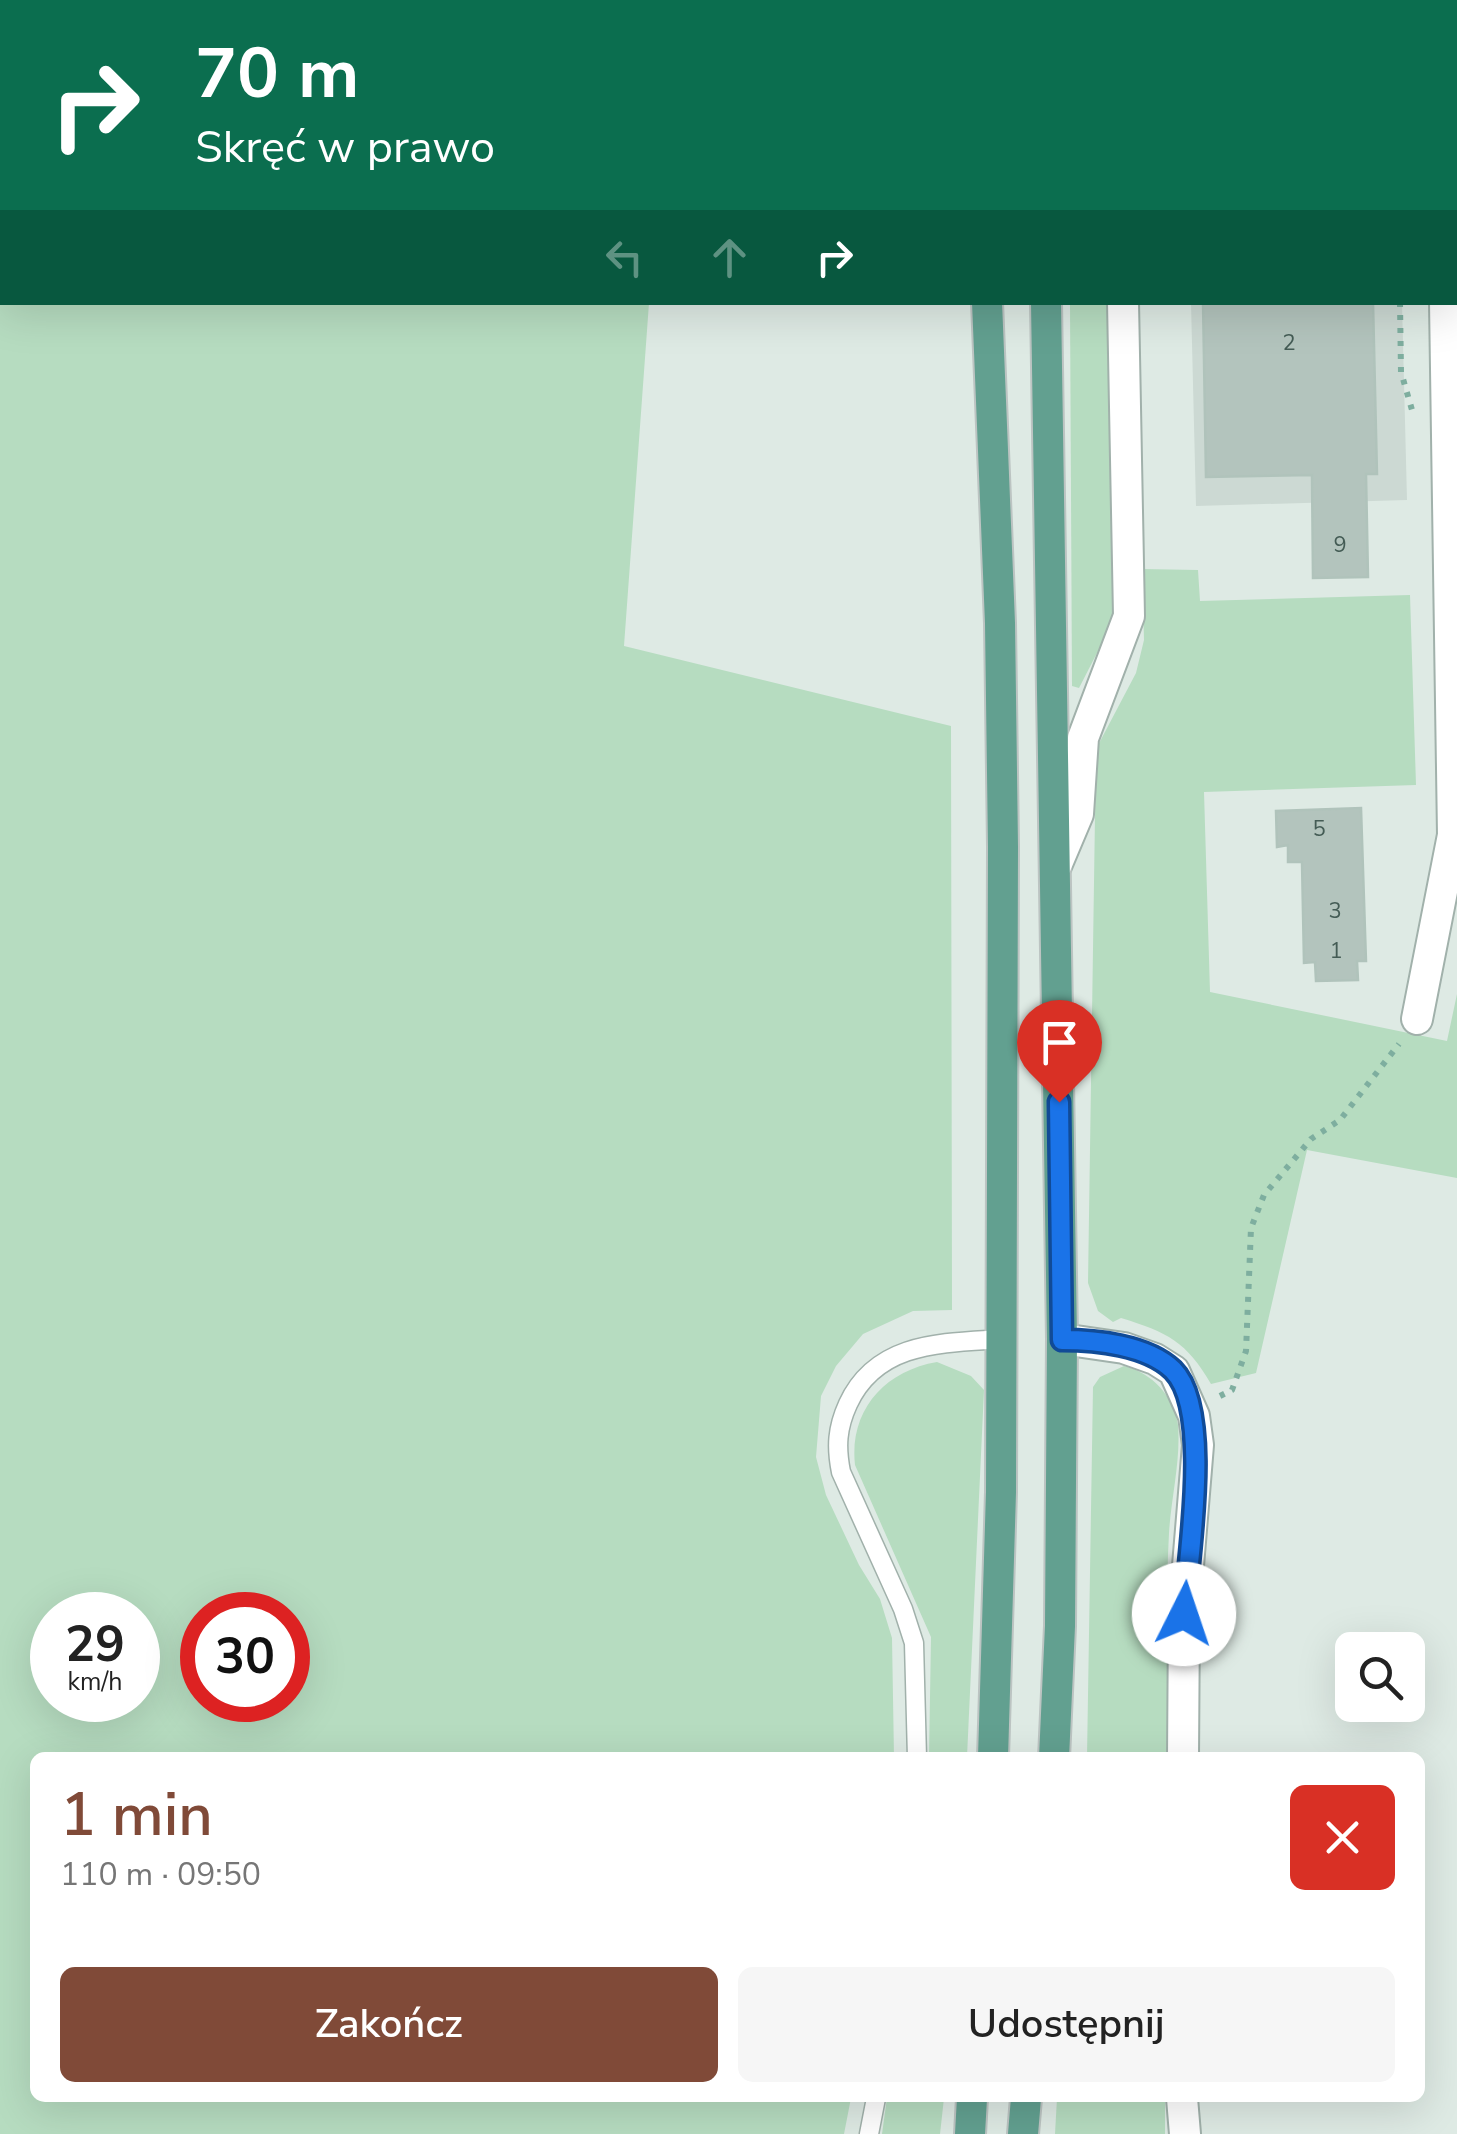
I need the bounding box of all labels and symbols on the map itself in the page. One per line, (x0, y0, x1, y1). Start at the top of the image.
house number: 2 (1282, 328, 1296, 358)
house number: 9 (1333, 530, 1347, 560)
house number: 5 (1312, 814, 1326, 844)
house number: 3 (1328, 896, 1342, 926)
house number: 1 (1329, 936, 1343, 966)
pin (1017, 1000, 1102, 1103)
position arrow (1132, 1562, 1236, 1666)
speed limit sign: 30 (180, 1592, 310, 1722)

